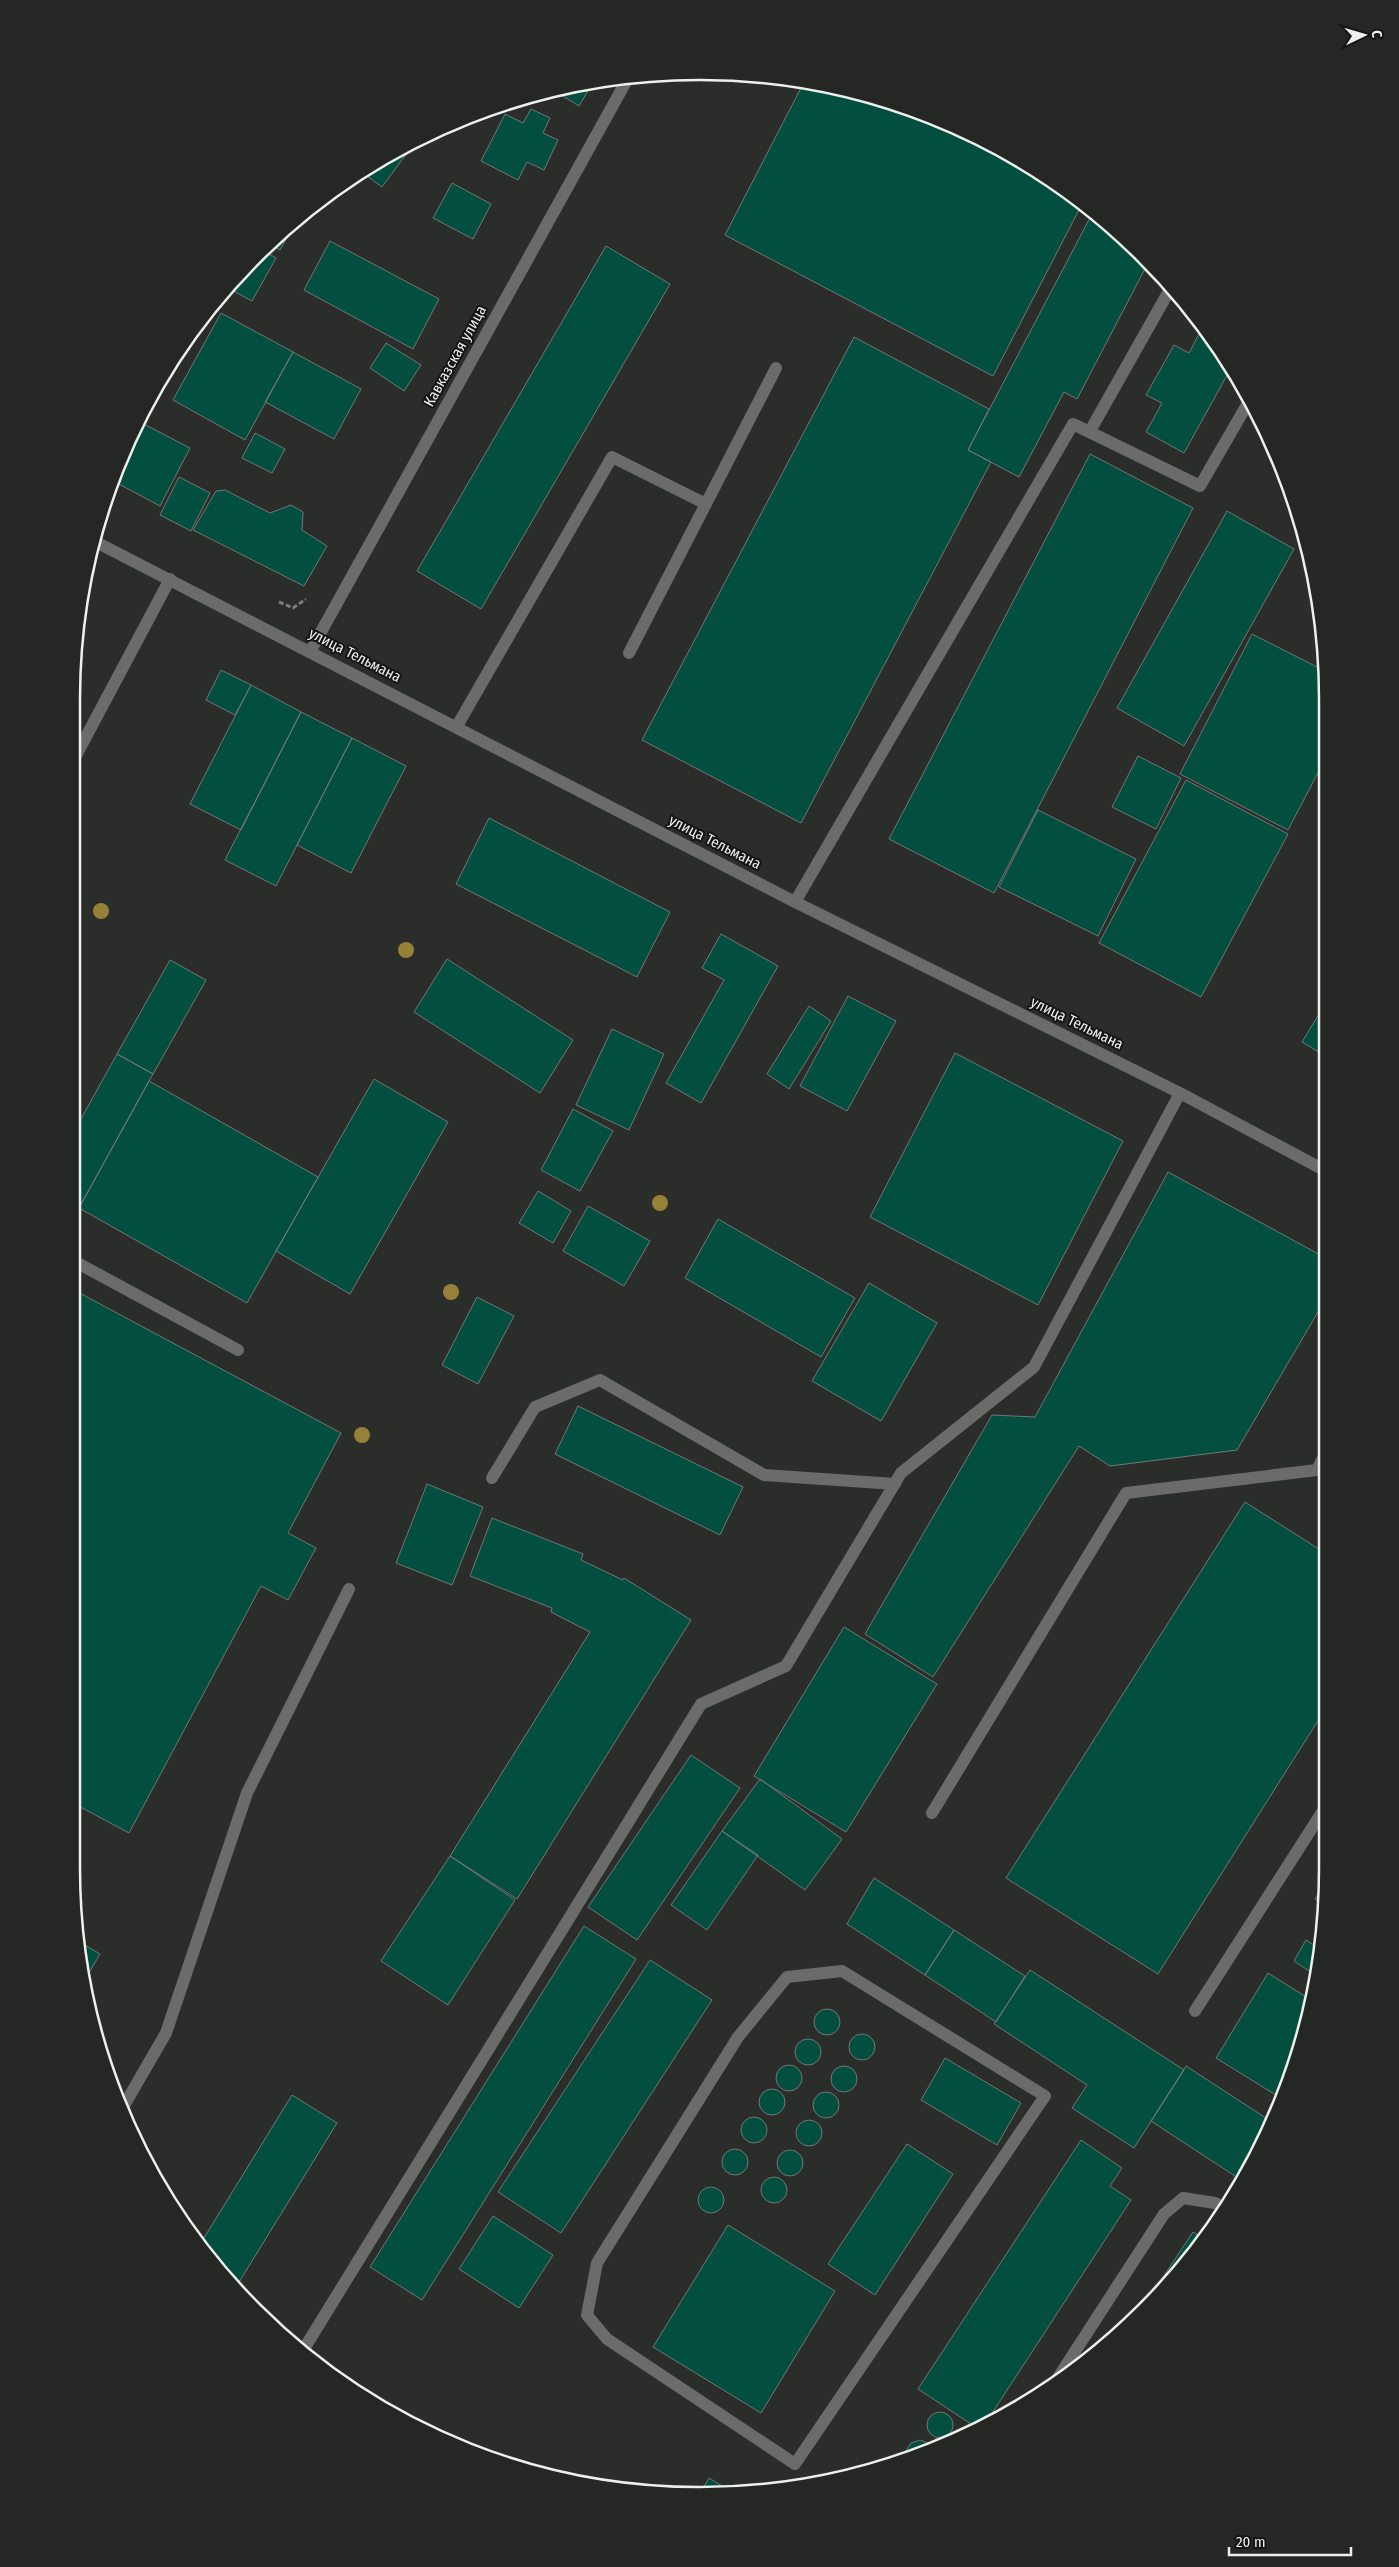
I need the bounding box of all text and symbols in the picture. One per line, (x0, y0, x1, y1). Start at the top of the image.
north arrow (1339, 10, 1389, 60)
text: С (1368, 30, 1385, 39)
street label: Кавказская улица (420, 302, 490, 410)
street label: улица Тельмана (306, 624, 404, 686)
street label: улица Тельмана (666, 811, 764, 873)
street label: улица Тельмана (1028, 993, 1126, 1053)
scale bar (1229, 2524, 1352, 2556)
text: 20 m (1236, 2533, 1266, 2551)

